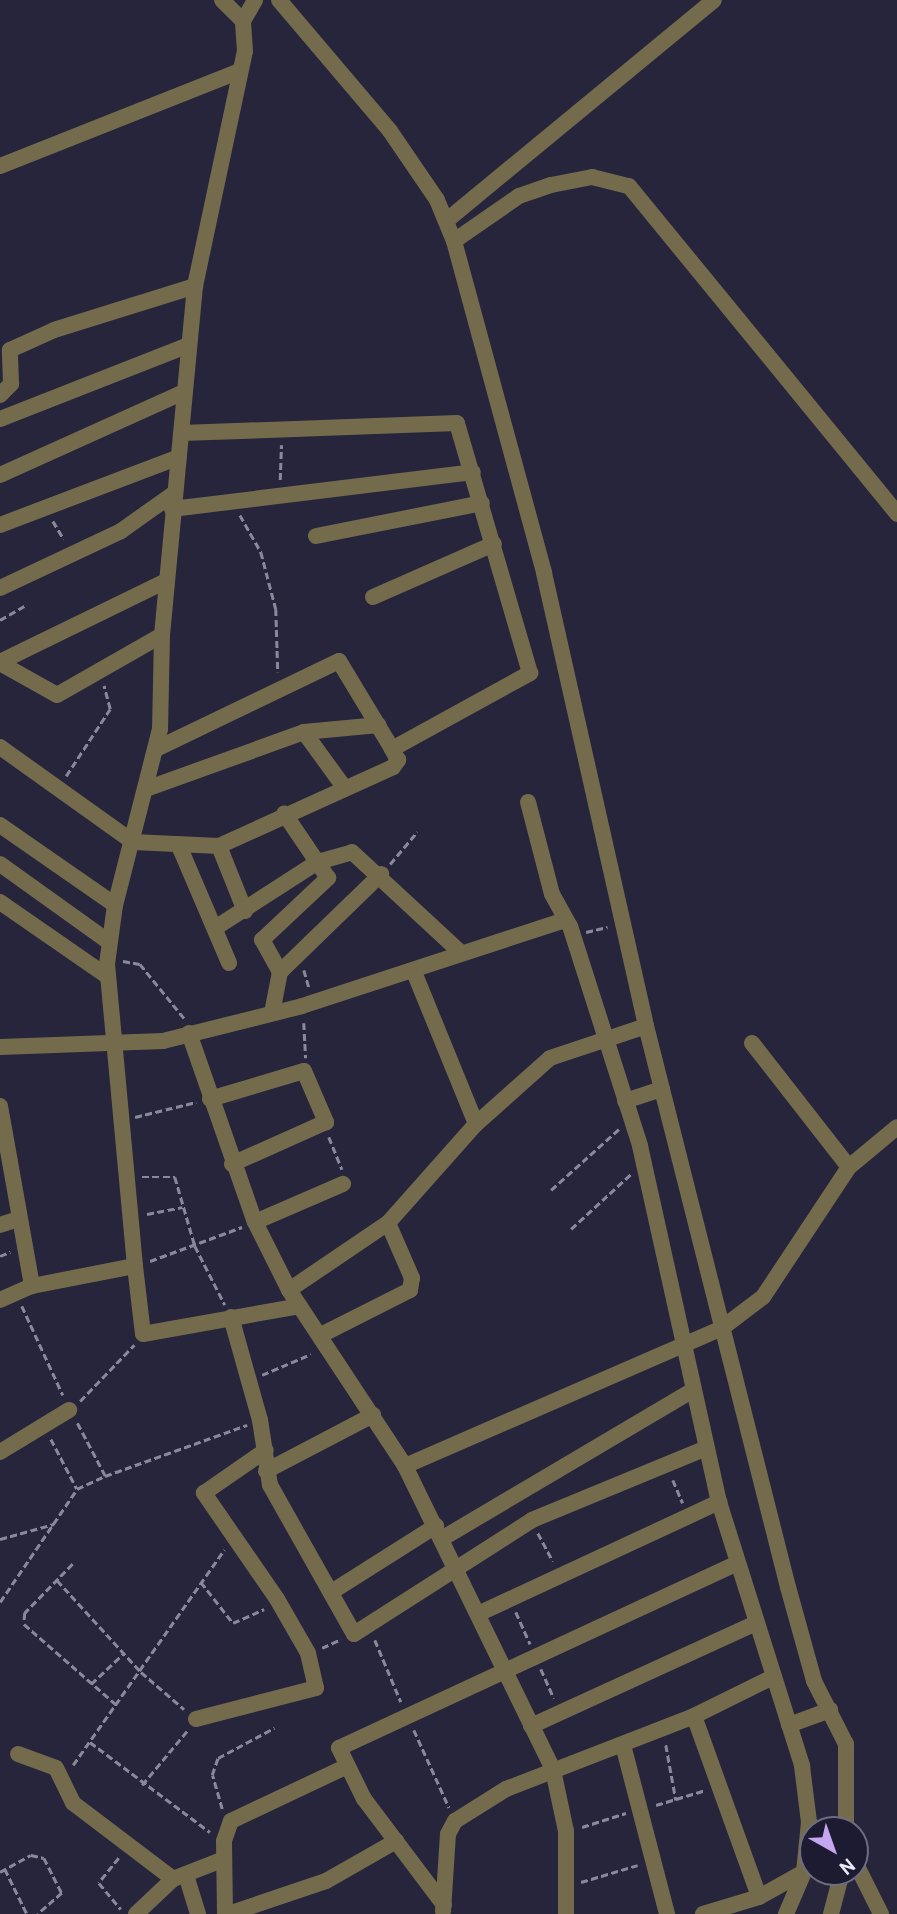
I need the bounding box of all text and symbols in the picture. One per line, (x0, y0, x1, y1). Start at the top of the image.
north arrow (799, 1816, 869, 1886)
text: N (833, 1852, 859, 1879)

